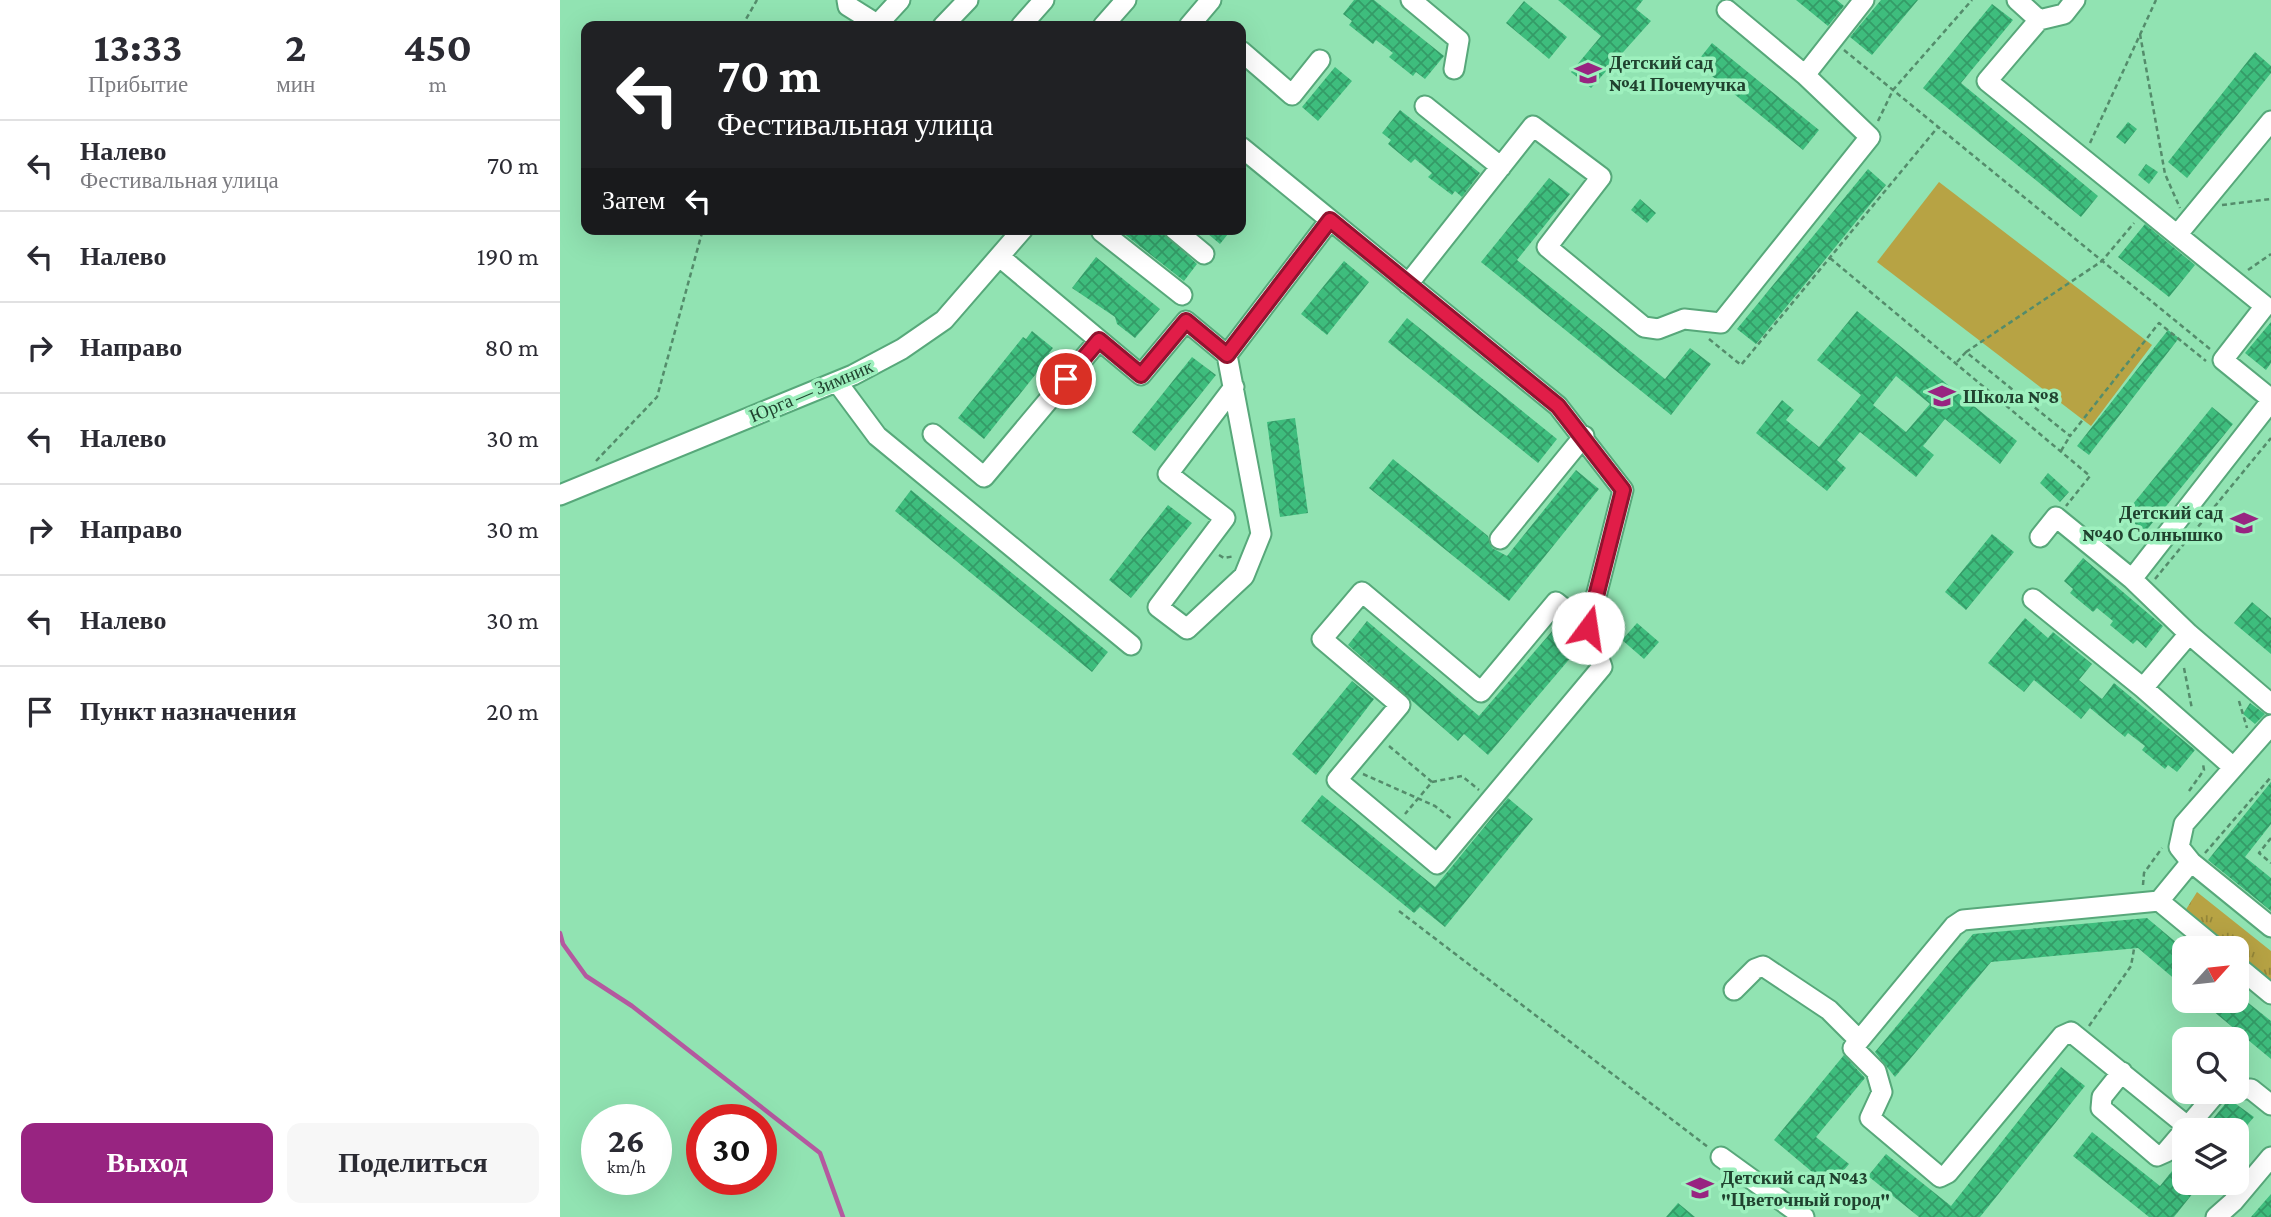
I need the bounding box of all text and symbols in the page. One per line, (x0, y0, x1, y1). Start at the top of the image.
text: 13:33 (94, 23, 182, 70)
text: 2 (285, 23, 307, 70)
text: 450 (403, 23, 472, 70)
text: 70 m (717, 48, 821, 103)
icon: left (602, 49, 693, 140)
place label: Детский сад №41 Почемучка (1609, 52, 1746, 95)
school or university icon: Детский сад №41 Почемучка (1573, 58, 1603, 88)
text: Прибытие (88, 71, 188, 97)
text: мин (276, 71, 315, 97)
text: m (428, 71, 447, 97)
text: Фестивальная улица (717, 106, 993, 142)
text: Налево (80, 137, 166, 166)
icon: left (21, 147, 59, 185)
text: 70 m (487, 151, 539, 180)
text: Фестивальная улица (80, 167, 279, 193)
icon: left (679, 182, 717, 220)
text: Затем (602, 186, 665, 215)
icon: left (21, 238, 59, 276)
text: Налево (80, 242, 166, 271)
text: 190 m (477, 242, 539, 271)
icon: right (21, 329, 59, 367)
text: Направо (80, 333, 182, 362)
text: 80 m (485, 333, 539, 362)
pin (1036, 349, 1096, 409)
street label: Юрга — Зимник (746, 355, 877, 426)
icon: arrive (1047, 360, 1085, 398)
school or university icon: Школа №8 (1927, 381, 1957, 411)
place label: Школа №8 (1963, 386, 2059, 407)
icon: left (21, 420, 59, 458)
text: Налево (80, 424, 166, 453)
text: 30 m (486, 424, 539, 453)
place label: Детский сад №40 Солнышко (2082, 502, 2223, 545)
school or university icon: Детский сад №40 Солнышко (2229, 508, 2259, 538)
icon: right (21, 511, 59, 549)
text: Направо (80, 515, 182, 544)
text: 30 m (486, 515, 539, 544)
position arrow (1551, 591, 1625, 665)
icon: left (21, 602, 59, 640)
text: Налево (80, 606, 166, 635)
text: 30 m (486, 606, 539, 635)
icon: arrive (21, 693, 59, 731)
text: Пункт назначения (80, 697, 297, 726)
text: 20 m (486, 697, 539, 726)
north arrow (2172, 936, 2249, 1013)
map controls (2172, 936, 2249, 1195)
button: search (2172, 1027, 2249, 1104)
speed limit sign: 30 (686, 1104, 777, 1195)
button: layers (2172, 1118, 2249, 1195)
text: 26 (608, 1121, 645, 1160)
button: Выход (21, 1123, 273, 1203)
button: Поделиться (287, 1123, 539, 1203)
text: km/h (607, 1157, 646, 1177)
place label: Детский сад №43 "Цветочный город" (1721, 1167, 1890, 1210)
school or university icon: Детский сад №43 "Цветочный город" (1685, 1173, 1715, 1203)

